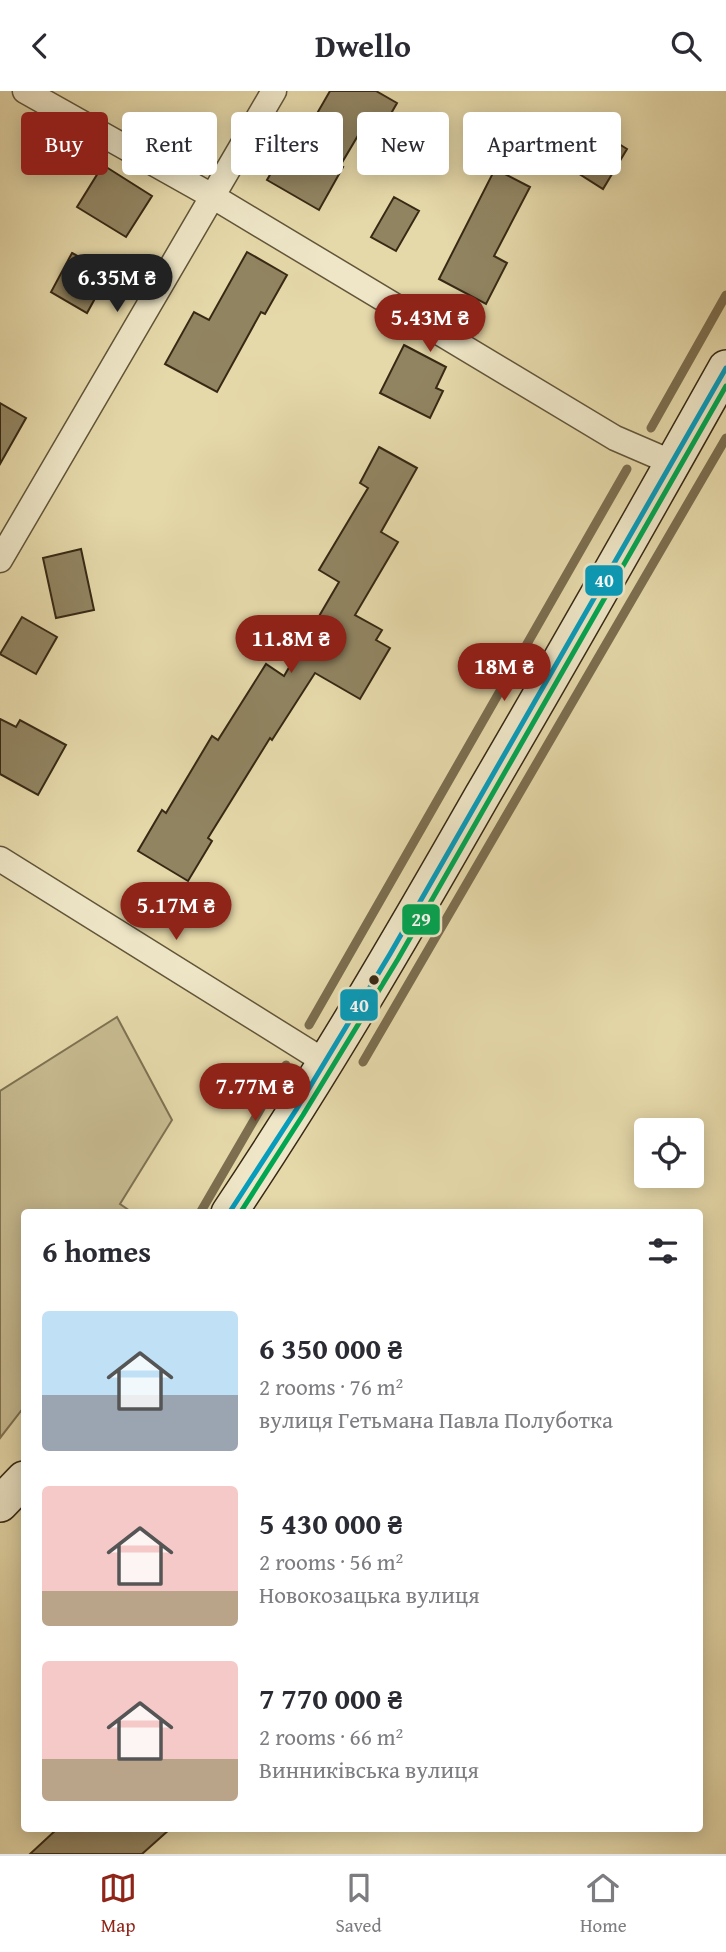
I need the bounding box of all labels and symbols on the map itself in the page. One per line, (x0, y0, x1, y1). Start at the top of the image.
pin: 6.35M ₴ (52, 255, 182, 314)
pin: 5.43M ₴ (365, 295, 495, 354)
line badge: 40 (584, 564, 624, 597)
text: 40 (594, 566, 614, 594)
pin: 11.8M ₴ (226, 615, 356, 675)
pin: 18M ₴ (455, 643, 553, 703)
pin: 5.17M ₴ (111, 883, 241, 942)
line badge: 29 (401, 903, 441, 936)
text: 29 (411, 905, 431, 933)
unlabelled marker (367, 973, 381, 987)
line badge: 40 (339, 988, 379, 1022)
text: 40 (349, 991, 369, 1019)
pin: 7.77M ₴ (190, 1063, 320, 1123)

